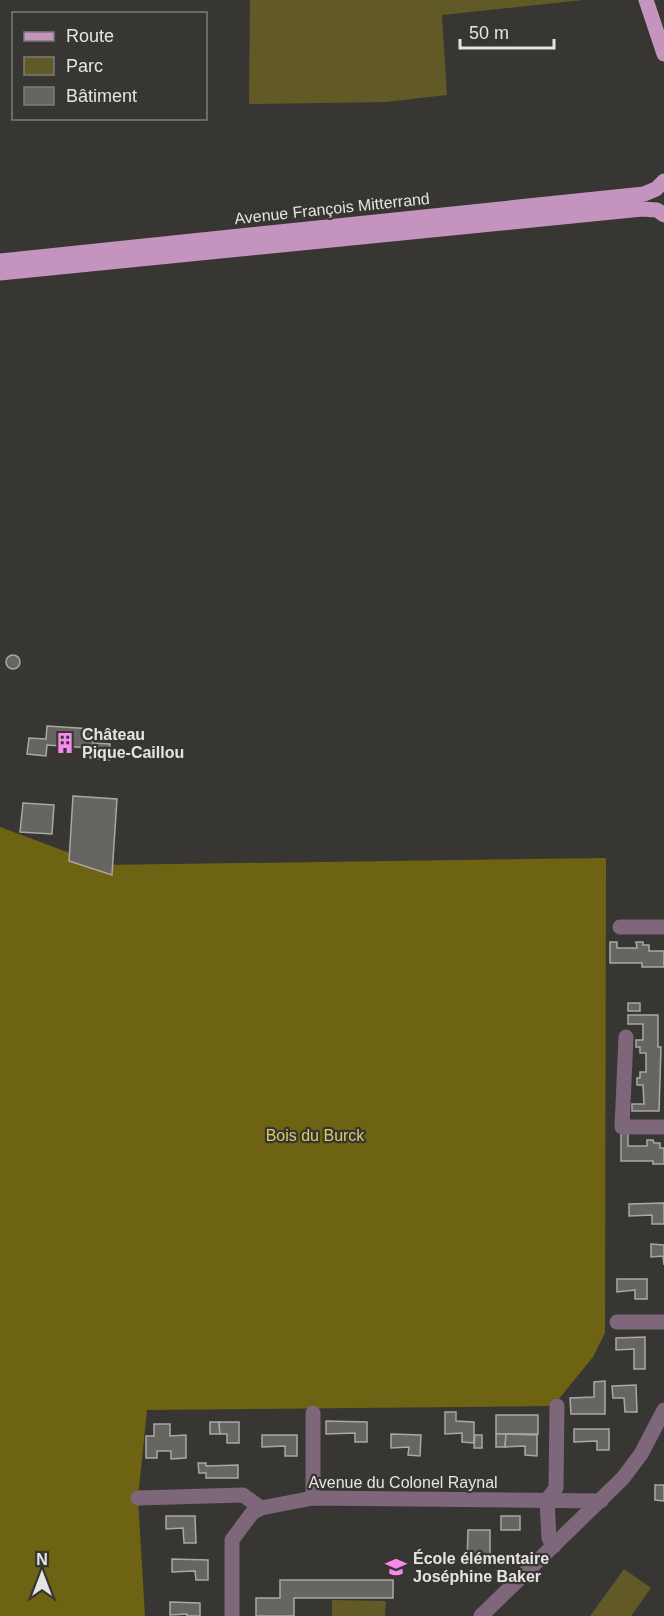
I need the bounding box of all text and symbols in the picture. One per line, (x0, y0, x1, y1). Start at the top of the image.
legend (12, 12, 207, 120)
scale bar (460, 12, 554, 50)
text: 50 m (469, 23, 509, 43)
text: Route (66, 26, 114, 46)
text: Parc (66, 56, 103, 76)
text: Bâtiment (66, 86, 137, 106)
street label: Avenue François Mitterrand (234, 190, 431, 227)
place label: Château Pique-Caillou (82, 726, 184, 761)
building icon: Château Pique-Caillou (53, 731, 77, 755)
park label: Bois du Burck (266, 1127, 365, 1144)
street label: Avenue du Colonel Raynal (308, 1474, 498, 1491)
north arrow (12, 1544, 72, 1604)
place label: École élémentaire Joséphine Baker (413, 1549, 549, 1585)
text: N (36, 1551, 48, 1568)
school or university icon: École élémentaire Joséphine Baker (384, 1555, 408, 1579)

